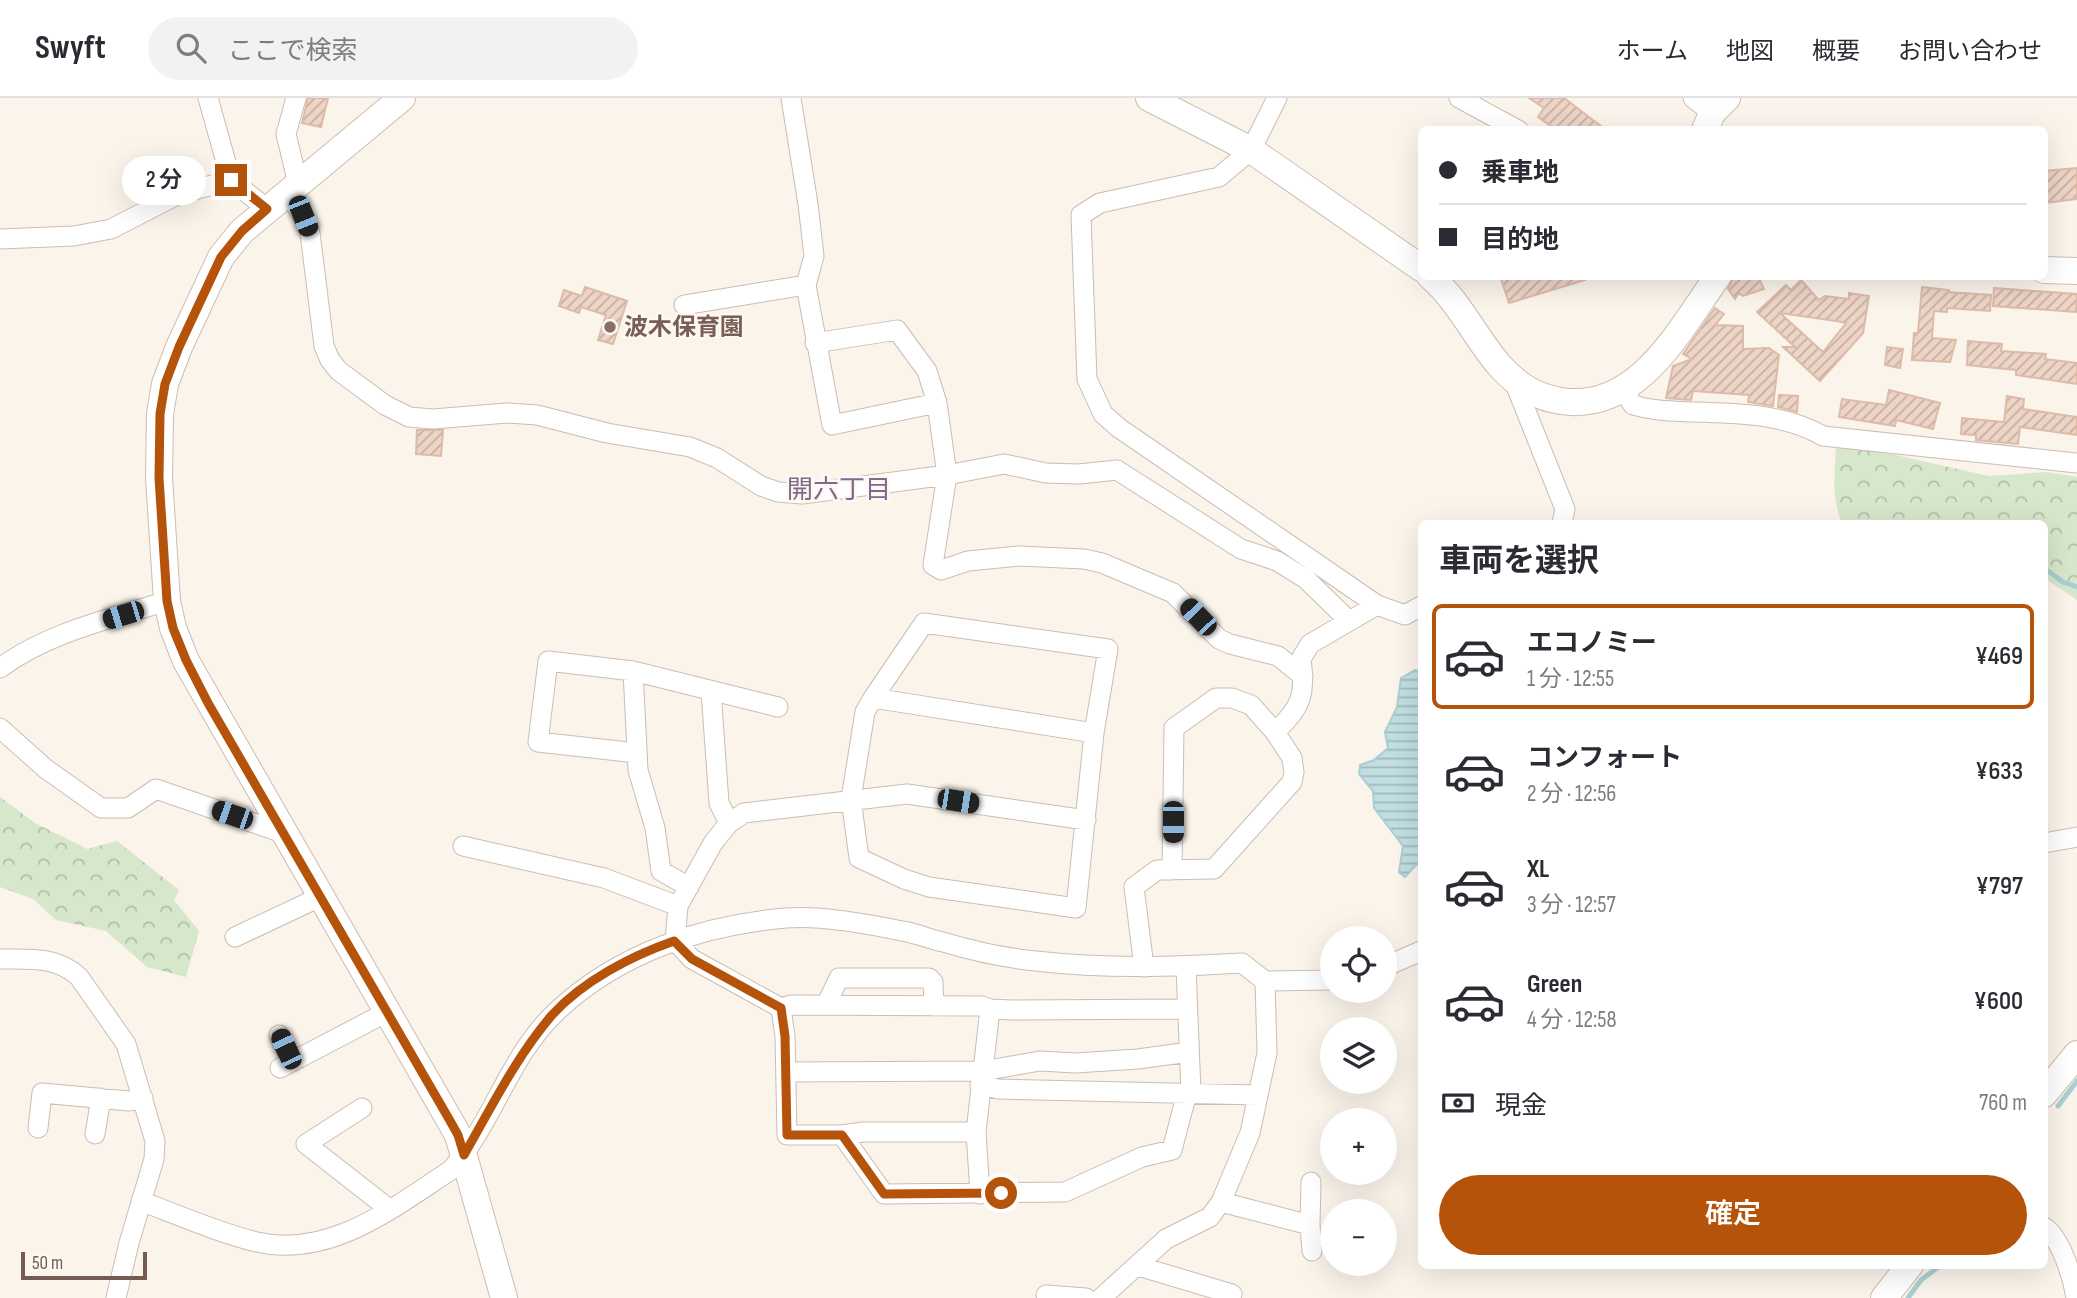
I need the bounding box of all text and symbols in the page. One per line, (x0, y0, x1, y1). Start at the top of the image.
search box (148, 17, 638, 80)
text: Swyft (35, 28, 106, 68)
icon: search (172, 29, 210, 67)
text: ここで検索 (228, 36, 358, 67)
text: ホーム (1617, 37, 1688, 66)
text: 地図 (1726, 37, 1774, 66)
text: 概要 (1812, 37, 1860, 66)
text: お問い合わせ (1898, 37, 2042, 66)
callout: 2 分 (122, 155, 206, 204)
text: 乗車地 (1481, 158, 1559, 189)
route end (215, 164, 247, 196)
text: 2 分 (146, 166, 182, 194)
car (286, 193, 321, 239)
text: 目的地 (1481, 225, 1559, 256)
place label: 波木保育園 (624, 313, 744, 342)
marker: 波木保育園 (602, 319, 618, 335)
district label: 開六丁目 (787, 475, 891, 506)
text: 車両を選択 (1439, 542, 1599, 581)
car (1176, 595, 1221, 639)
car (100, 599, 147, 631)
icon: car (1443, 625, 1506, 688)
text: エコノミー (1527, 628, 1657, 659)
text: ¥469 (1975, 641, 2023, 672)
text: 1 分 · 12:55 (1527, 665, 1614, 693)
icon: car (1443, 740, 1506, 803)
text: コンフォート (1527, 743, 1682, 774)
text: ¥633 (1975, 756, 2023, 787)
text: 2 分 · 12:56 (1527, 780, 1616, 808)
car (936, 787, 981, 815)
car (209, 798, 256, 832)
car (1163, 801, 1184, 843)
text: XL (1527, 854, 1549, 885)
icon: car (1443, 855, 1506, 918)
text: ¥797 (1976, 871, 2023, 902)
text: 3 分 · 12:57 (1527, 891, 1616, 919)
map controls (1320, 926, 1397, 1276)
button: locate (1320, 926, 1397, 1003)
text: Green (1527, 969, 1582, 1000)
icon: car (1443, 970, 1506, 1033)
text: ¥600 (1974, 986, 2023, 1017)
text: 4 分 · 12:58 (1527, 1006, 1617, 1034)
button: layers (1320, 1017, 1397, 1094)
car (268, 1026, 305, 1072)
icon: cash (1439, 1084, 1477, 1122)
text: 760 m (1979, 1089, 2027, 1117)
text: 現金 (1495, 1091, 1547, 1122)
button: + (1320, 1108, 1397, 1185)
button: 確定 (1439, 1175, 2027, 1255)
route start (985, 1177, 1017, 1209)
button: − (1320, 1199, 1397, 1276)
scale bar (21, 1249, 147, 1281)
text: 50 m (32, 1252, 63, 1275)

